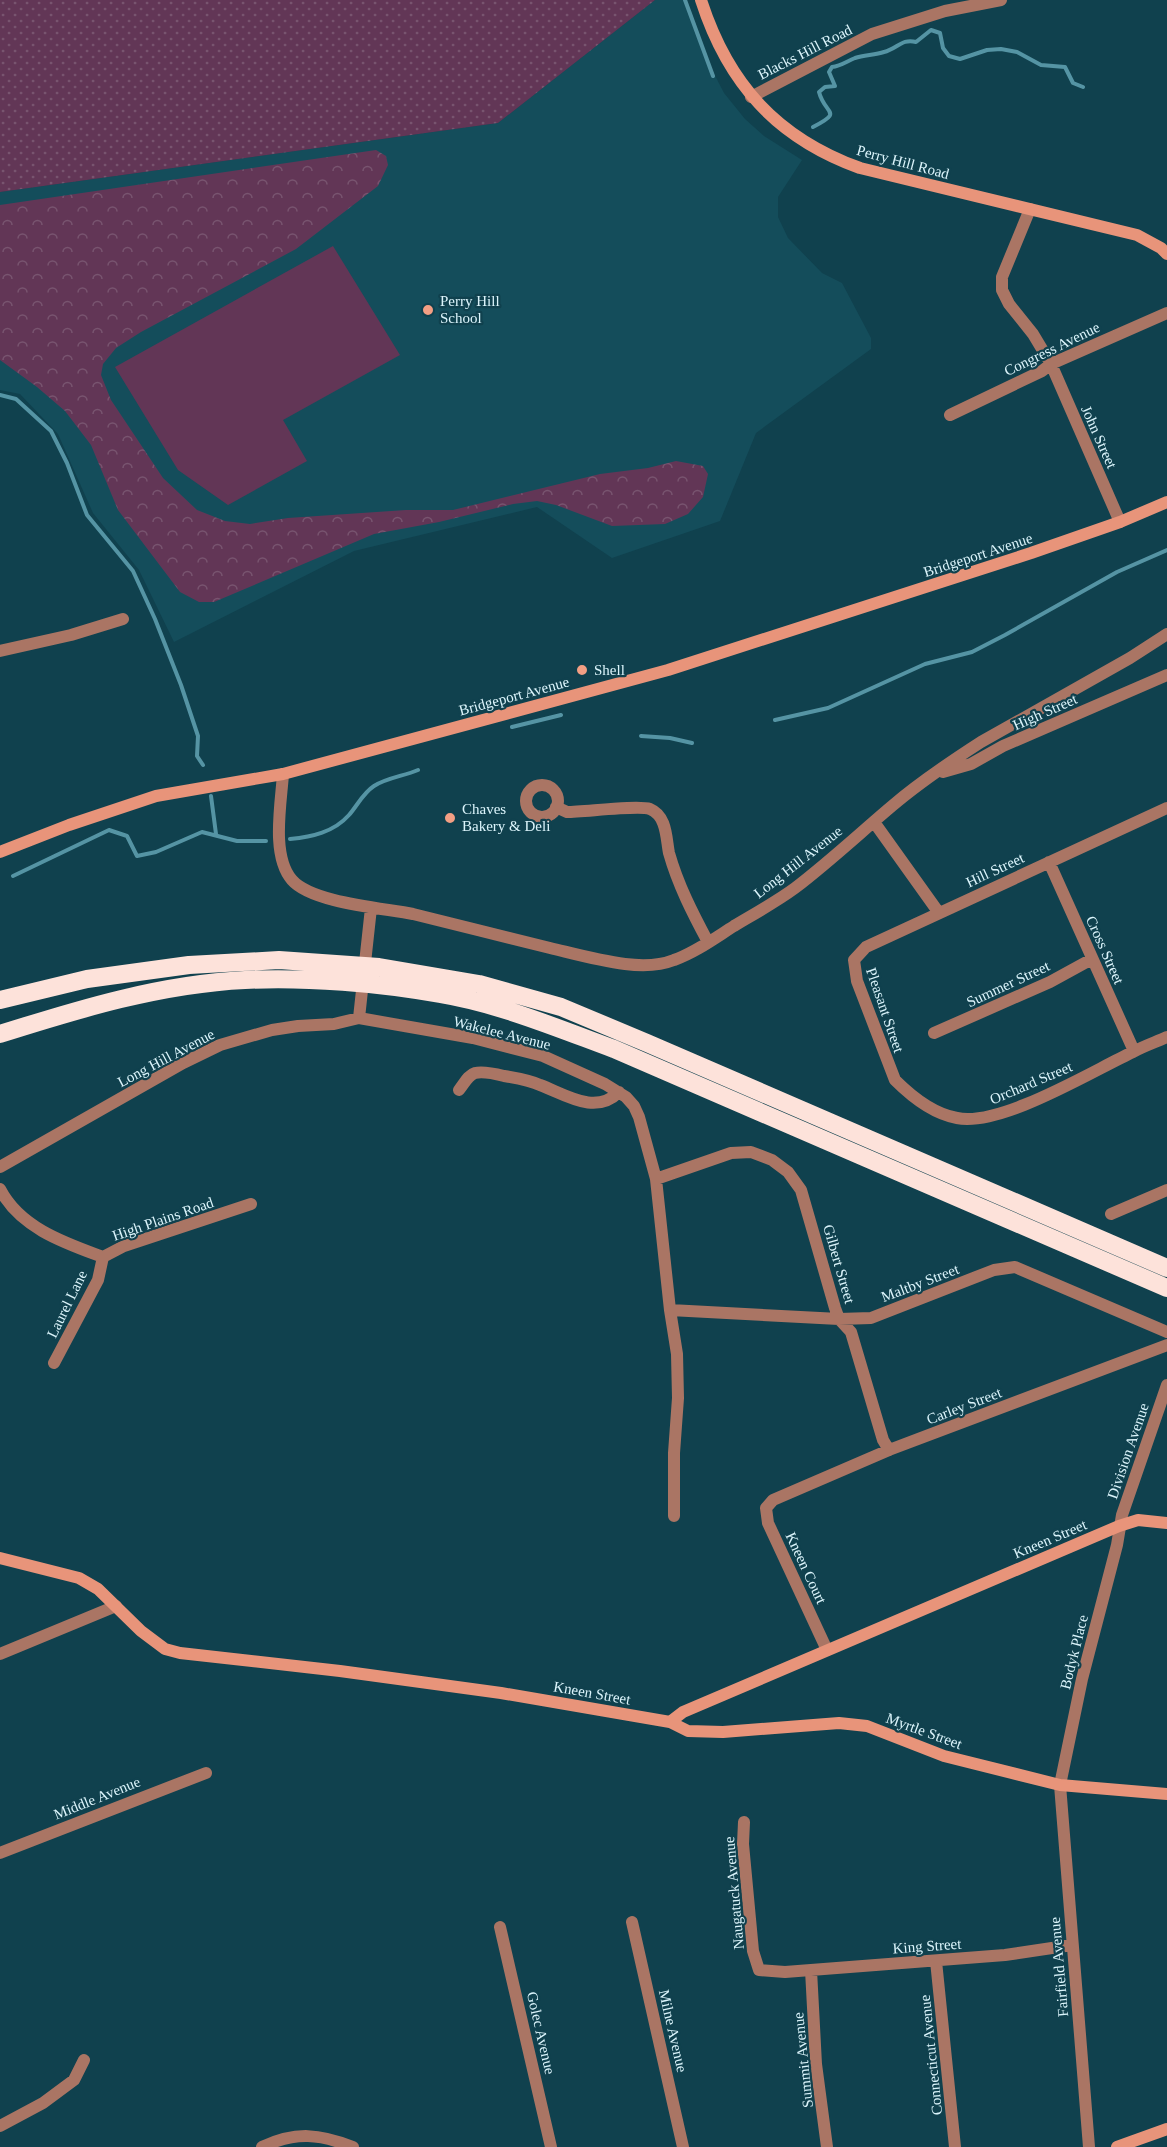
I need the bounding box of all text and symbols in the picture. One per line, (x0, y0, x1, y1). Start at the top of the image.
street label: Blacks Hill Road (755, 21, 855, 83)
street label: Perry Hill Road (855, 142, 951, 182)
place label: Perry Hill School (440, 293, 500, 326)
marker: Perry Hill School (421, 303, 435, 317)
street label: Congress Avenue (1002, 319, 1103, 379)
street label: John Street (1078, 403, 1120, 472)
street label: Bridgeport Avenue (922, 530, 1035, 580)
place label: Shell (594, 662, 625, 678)
marker: Shell (575, 663, 589, 677)
street label: Bridgeport Avenue (457, 674, 571, 718)
street label: High Street (1010, 690, 1080, 733)
place label: Chaves Bakery & Deli (462, 801, 550, 834)
marker: Chaves Bakery & Deli (443, 811, 457, 825)
street label: Long Hill Avenue (751, 822, 845, 901)
street label: Hill Street (963, 849, 1027, 890)
street label: Cross Street (1083, 913, 1127, 987)
street label: Summer Street (964, 957, 1053, 1010)
street label: Pleasant Street (863, 965, 907, 1055)
street label: Wakelee Avenue (452, 1013, 553, 1053)
street label: Long Hill Avenue (115, 1026, 217, 1090)
street label: Orchard Street (987, 1058, 1075, 1108)
street label: High Plains Road (110, 1194, 216, 1244)
street label: Gilbert Street (820, 1223, 858, 1306)
street label: Maltby Street (879, 1261, 962, 1305)
street label: Laurel Lane (44, 1267, 90, 1340)
street label: Carley Street (924, 1384, 1004, 1428)
street label: Division Avenue (1104, 1401, 1152, 1501)
street label: Kneen Street (1011, 1516, 1090, 1562)
street label: Kneen Court (782, 1530, 830, 1607)
street label: Bodyk Place (1057, 1613, 1091, 1691)
street label: Kneen Street (552, 1678, 633, 1708)
street label: Myrtle Street (884, 1710, 965, 1752)
street label: Middle Avenue (51, 1773, 143, 1823)
street label: Naugatuck Avenue (721, 1835, 747, 1950)
street label: Fairfield Avenue (1047, 1916, 1071, 2018)
street label: King Street (892, 1936, 963, 1956)
street label: Milne Avenue (656, 1988, 690, 2074)
street label: Golec Avenue (524, 1990, 558, 2076)
street label: Connecticut Avenue (917, 1994, 945, 2116)
street label: Summit Avenue (790, 2011, 816, 2109)

